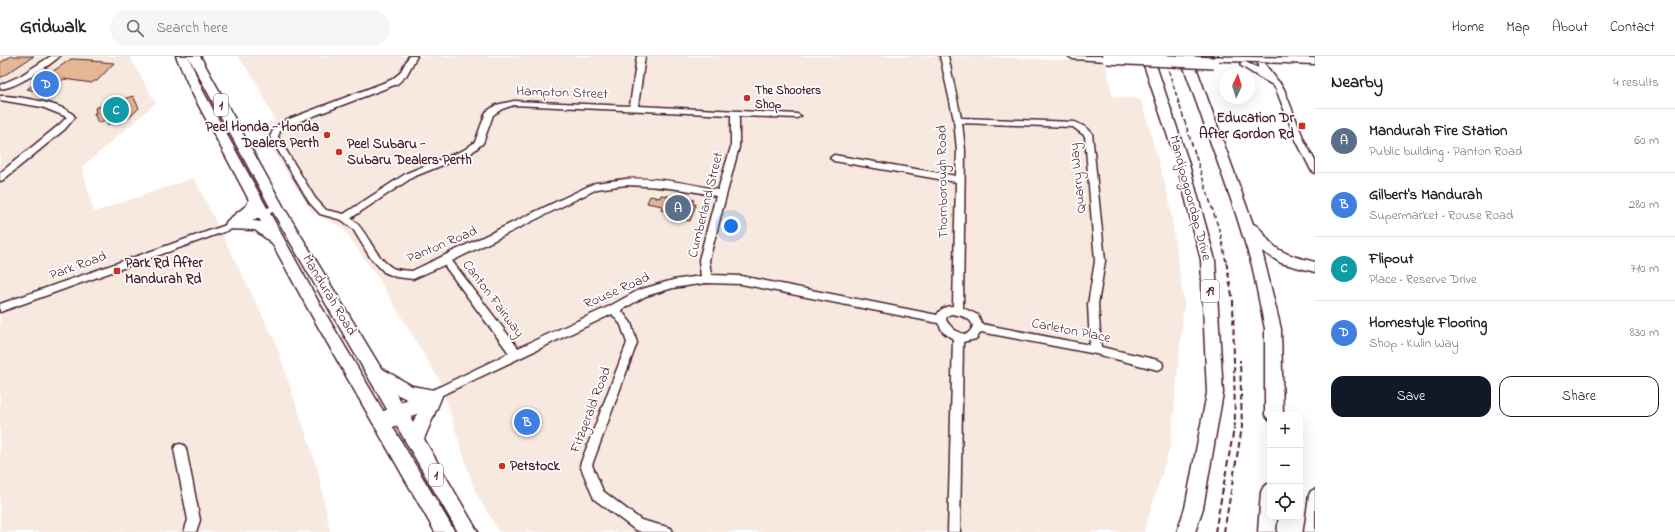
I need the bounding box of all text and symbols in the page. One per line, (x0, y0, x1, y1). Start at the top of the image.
search box (110, 10, 390, 46)
text: Gridwalk (20, 14, 86, 41)
icon: search (124, 17, 146, 39)
text: Search here (156, 17, 228, 39)
text: Home (1452, 17, 1484, 38)
text: Map (1506, 17, 1530, 38)
text: About (1552, 17, 1588, 38)
text: Contact (1610, 17, 1655, 38)
north arrow (1219, 68, 1255, 104)
pin: D (33, 69, 59, 99)
text: Nearby (1331, 70, 1383, 95)
text: 4 results (1613, 73, 1659, 92)
street label: Hampton Street (516, 81, 609, 105)
place label: The Shooters Shop (755, 82, 821, 114)
marker: The Shooters Shop (742, 93, 752, 103)
road number: 1 (214, 94, 228, 116)
pin: C (103, 95, 129, 125)
place label: Education Dr After Gordon Rd (1199, 108, 1295, 145)
place label: Peel Honda - Honda Dealers Perth (206, 117, 319, 154)
text: Mandurah Fire Station (1369, 120, 1507, 142)
marker: Education Dr After Gordon Rd (1297, 121, 1307, 131)
street label: Thornborough Road (932, 125, 955, 239)
marker: Peel Honda - Honda Dealers Perth (322, 130, 332, 140)
text: A (1340, 131, 1348, 150)
text: 60 m (1634, 131, 1659, 150)
street label: Mandjoogoordap Drive (1162, 133, 1217, 264)
place label: Peel Subaru - Subaru Dealers Perth (347, 134, 472, 171)
street label: Quarry Way (1064, 141, 1093, 214)
text: Public building · Panton Road (1369, 142, 1522, 161)
marker: Peel Subaru - Subaru Dealers Perth (334, 147, 344, 157)
street label: Cumberland Street (683, 150, 729, 260)
text: Gilbert's Mandurah (1369, 184, 1482, 206)
pin: A (665, 193, 691, 223)
text: B (1340, 195, 1348, 214)
text: 280 m (1629, 195, 1659, 214)
text: Supermarket · Rouse Road (1369, 206, 1513, 225)
your location (721, 216, 741, 236)
street label: Panton Road (404, 221, 481, 269)
street label: Park Road (47, 246, 110, 286)
text: Flipout (1369, 248, 1413, 270)
street label: Mandurah Road (296, 250, 362, 340)
place label: Park Rd After Mandurah Rd (125, 253, 203, 290)
street label: Canton Fairway (456, 256, 529, 343)
text: C (1340, 259, 1348, 278)
text: 710 m (1631, 259, 1659, 278)
marker: Park Rd After Mandurah Rd (112, 266, 122, 276)
street label: Rouse Road (581, 267, 654, 315)
text: Place · Reserve Drive (1369, 270, 1477, 289)
road number: 19 (1201, 280, 1219, 302)
text: Homestyle Flooring (1369, 312, 1487, 334)
street label: Carleton Place (1030, 313, 1113, 349)
text: D (1339, 323, 1349, 342)
text: 830 m (1630, 323, 1659, 342)
text: Shop · Kulin Way (1369, 334, 1459, 353)
street label: Fitzgerald Road (565, 364, 618, 457)
button: Save (1331, 376, 1491, 417)
button: Share (1499, 376, 1659, 417)
pin: B (514, 407, 540, 437)
map controls (1267, 412, 1303, 520)
button: + (1267, 412, 1303, 448)
button: − (1267, 448, 1303, 484)
place label: Petstock (510, 456, 561, 477)
marker: Petstock (497, 461, 507, 471)
road number: 1 (429, 464, 443, 486)
button: locate (1267, 484, 1303, 520)

